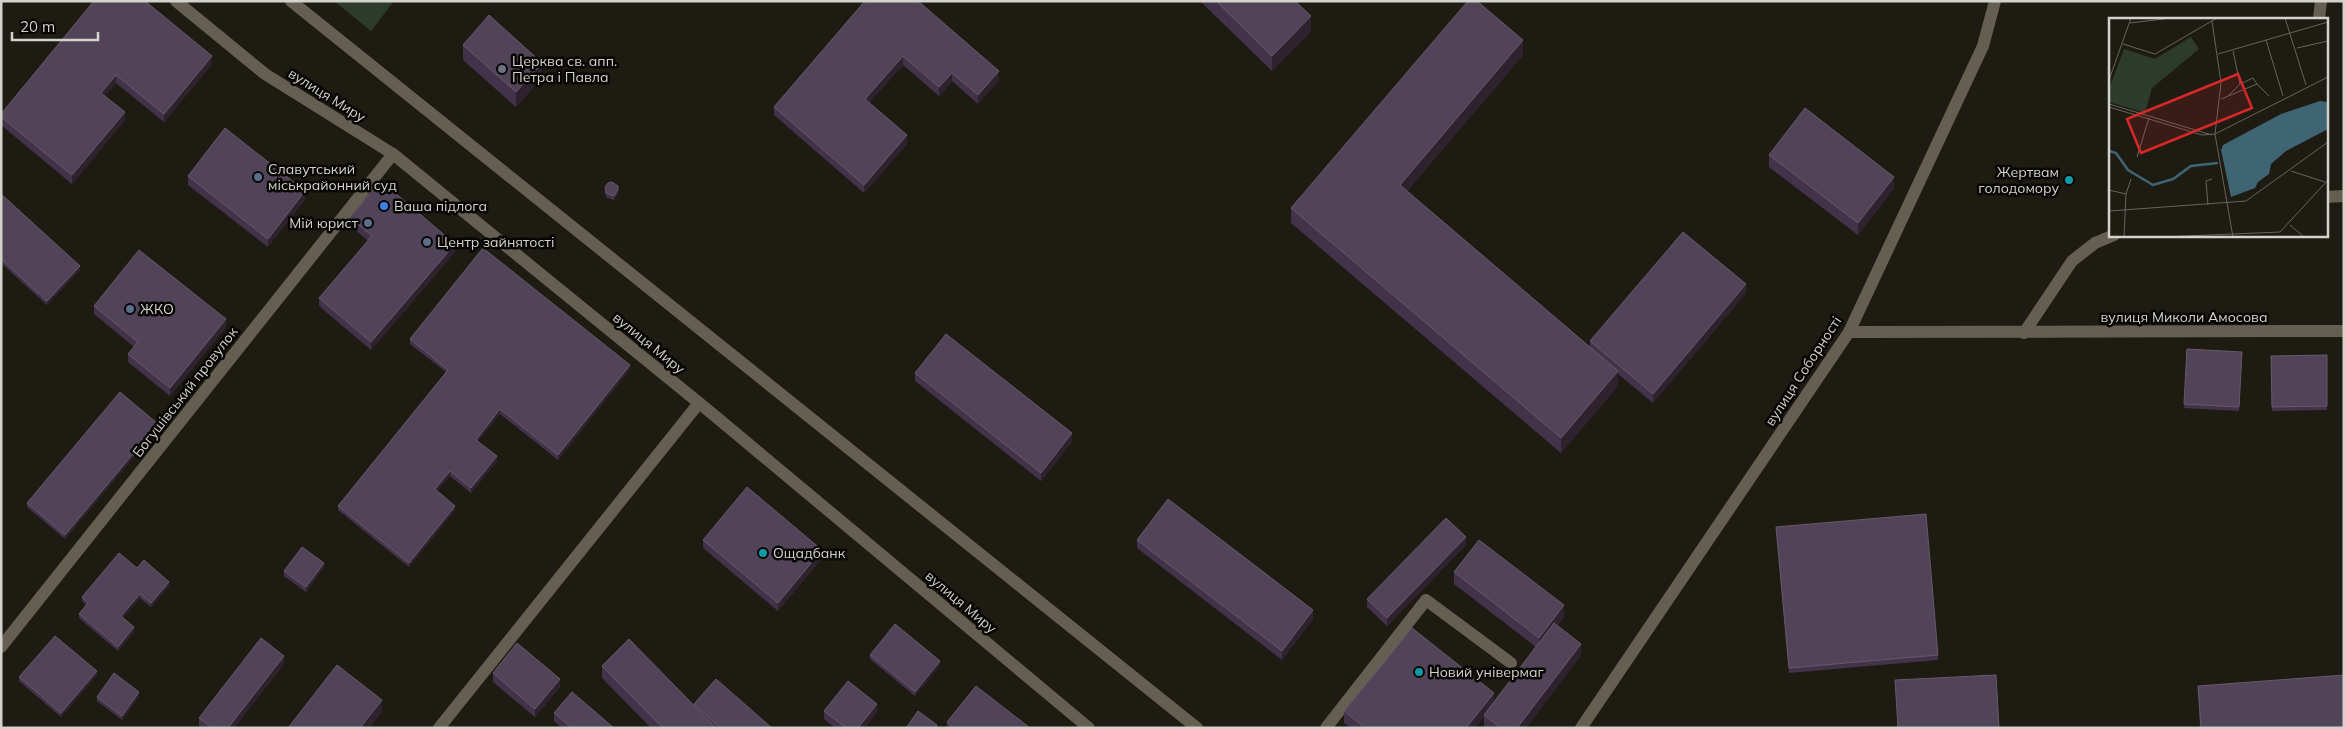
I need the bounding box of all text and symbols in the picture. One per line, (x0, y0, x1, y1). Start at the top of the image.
scale bar (12, 10, 99, 42)
text: 20 m (20, 17, 55, 36)
inset map (2109, 18, 2328, 236)
place label: Церква св. апп. Петра і Павла (512, 52, 617, 86)
marker: Церква св. апп. Петра і Павла (496, 63, 508, 75)
street label: вулиця Миру (285, 64, 369, 126)
place label: Славутський міськрайонний суд (268, 160, 397, 194)
place label: Жертвам голодомору (1978, 163, 2059, 197)
marker: Славутський міськрайонний суд (252, 171, 264, 183)
marker: Жертвам голодомору (2063, 174, 2075, 186)
place label: Ваша підлога (394, 197, 487, 215)
marker: Ваша підлога (378, 200, 390, 212)
place label: Мій юрист (289, 214, 359, 232)
marker: Мій юрист (362, 217, 374, 229)
place label: Центр зайнятості (437, 233, 554, 251)
marker: Центр зайнятості (421, 236, 433, 248)
place label: ЖКО (140, 300, 174, 318)
marker: ЖКО (124, 303, 136, 315)
street label: вулиця Миру (609, 308, 689, 378)
street label: вулиця Миколи Амосова (2101, 308, 2267, 326)
street label: вулиця Соборності (1761, 313, 1845, 429)
street label: Богушівський провулок (128, 323, 242, 461)
place label: Ощадбанк (773, 544, 846, 562)
marker: Ощадбанк (757, 547, 769, 559)
street label: вулиця Миру (922, 567, 1001, 637)
place label: Новий універмаг (1429, 663, 1544, 681)
marker: Новий універмаг (1413, 666, 1425, 678)

